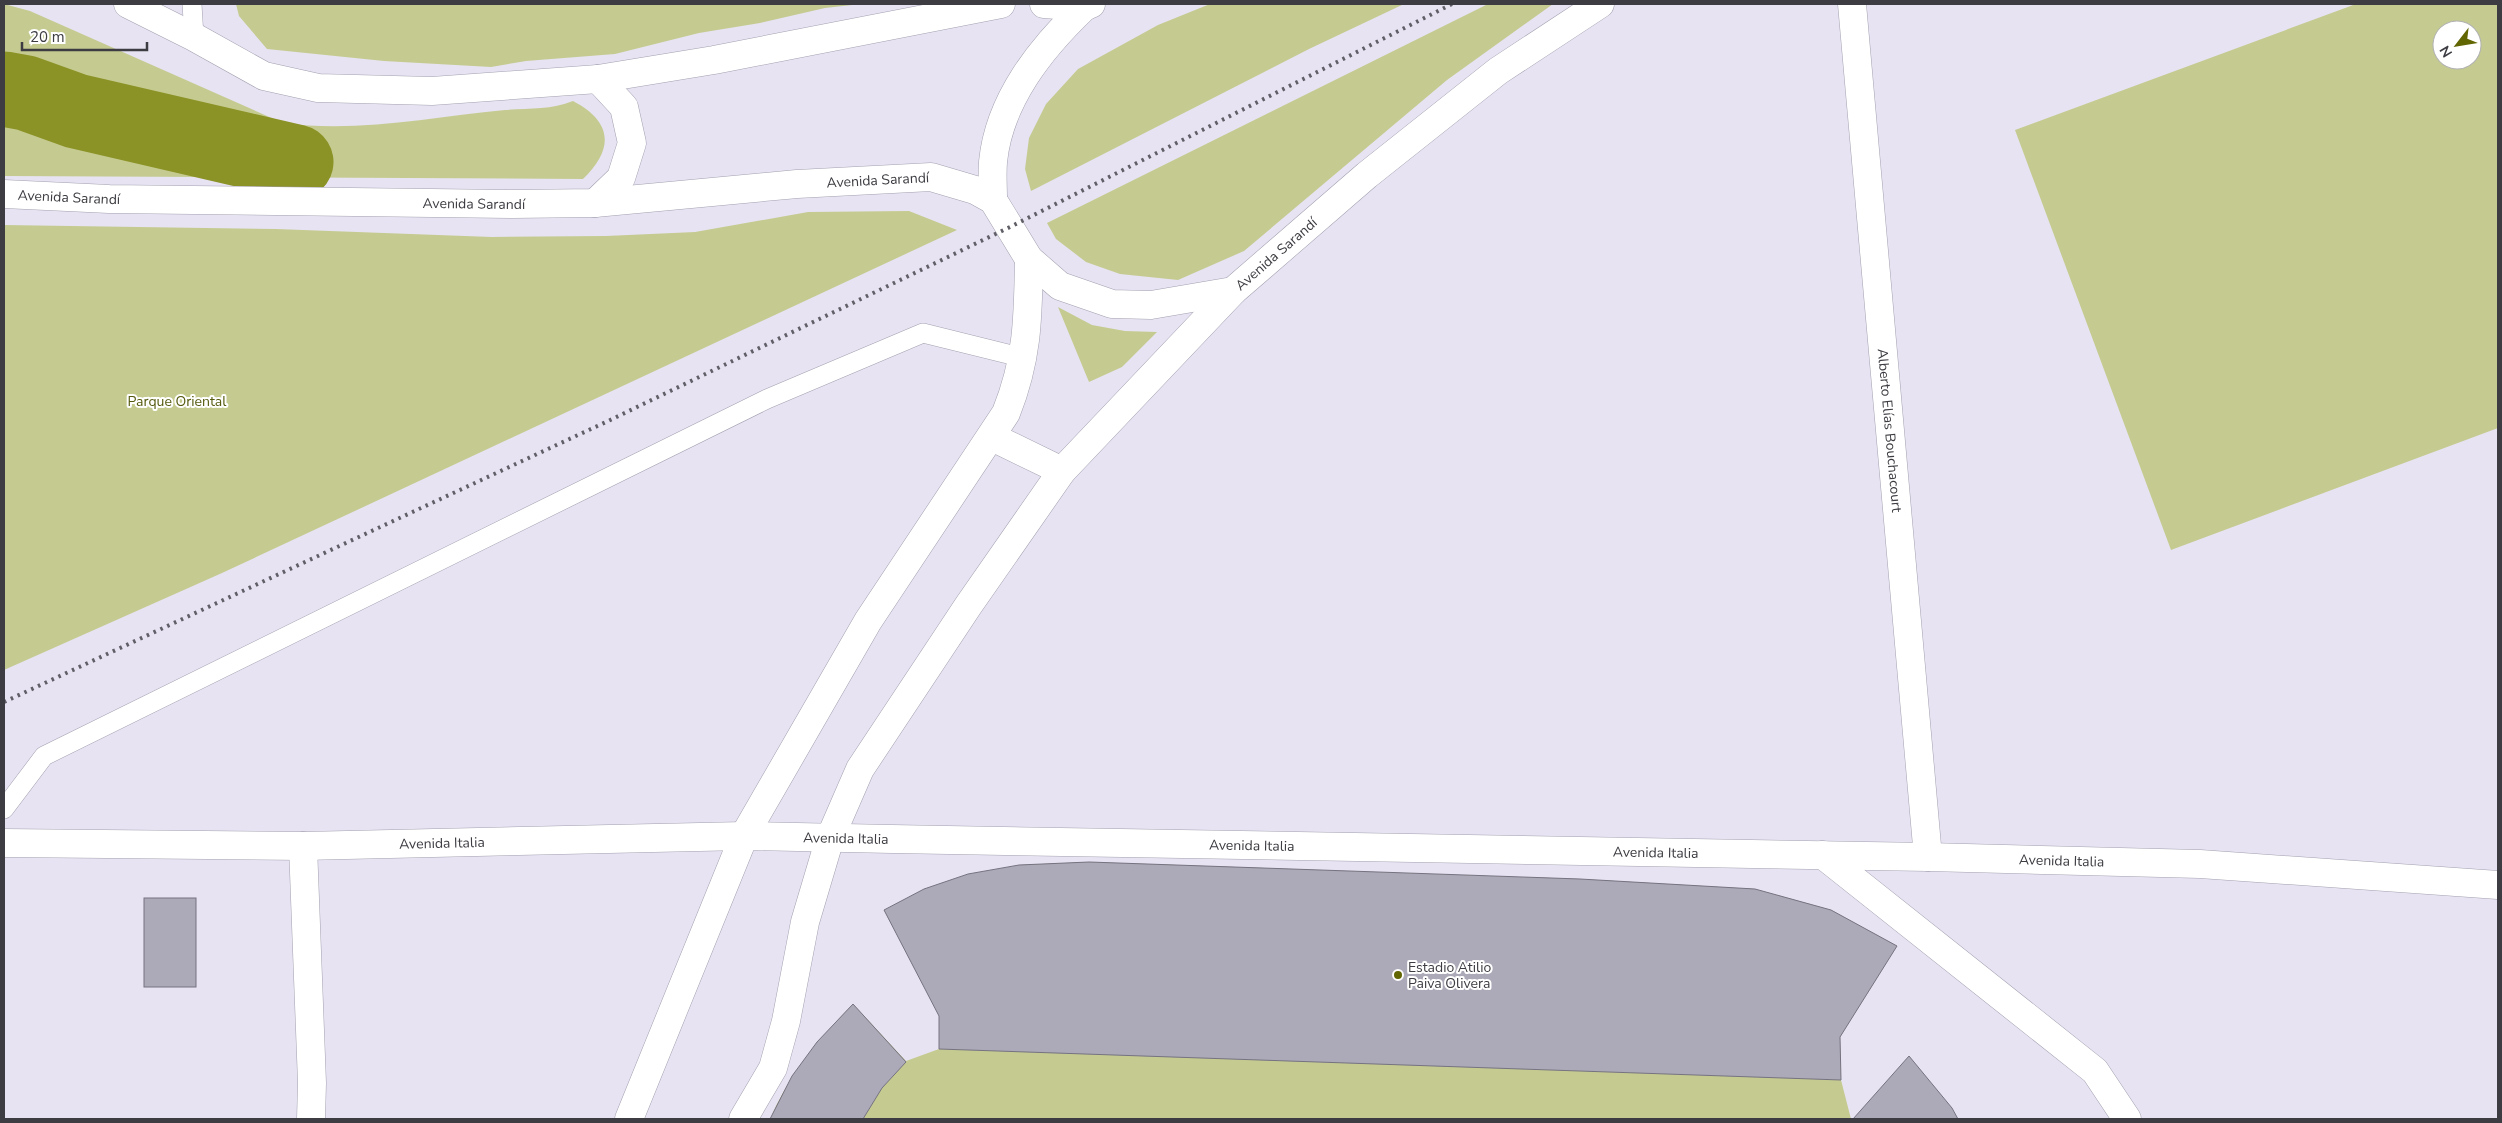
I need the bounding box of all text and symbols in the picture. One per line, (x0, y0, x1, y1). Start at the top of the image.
scale bar (22, 20, 148, 52)
north arrow (2432, 20, 2482, 70)
text: 20 m (30, 27, 65, 47)
text: N (2435, 42, 2457, 61)
street label: Avenida Sarandí (826, 168, 930, 192)
street label: Avenida Sarandí (17, 185, 121, 209)
street label: Avenida Sarandí (422, 193, 526, 214)
street label: Avenida Sarandí (1231, 213, 1322, 295)
street label: Alberto Elías Bouchacourt (1873, 348, 1907, 513)
park label: Parque Oriental (128, 392, 227, 411)
street label: Avenida Italia (803, 828, 889, 848)
street label: Avenida Italia (399, 832, 485, 853)
street label: Avenida Italia (1209, 835, 1295, 855)
street label: Avenida Italia (1613, 842, 1699, 863)
street label: Avenida Italia (2019, 850, 2105, 871)
place label: Estadio Atilio Paiva Olivera (1408, 958, 1491, 993)
marker: Estadio Atilio Paiva Olivera (1392, 969, 1404, 981)

